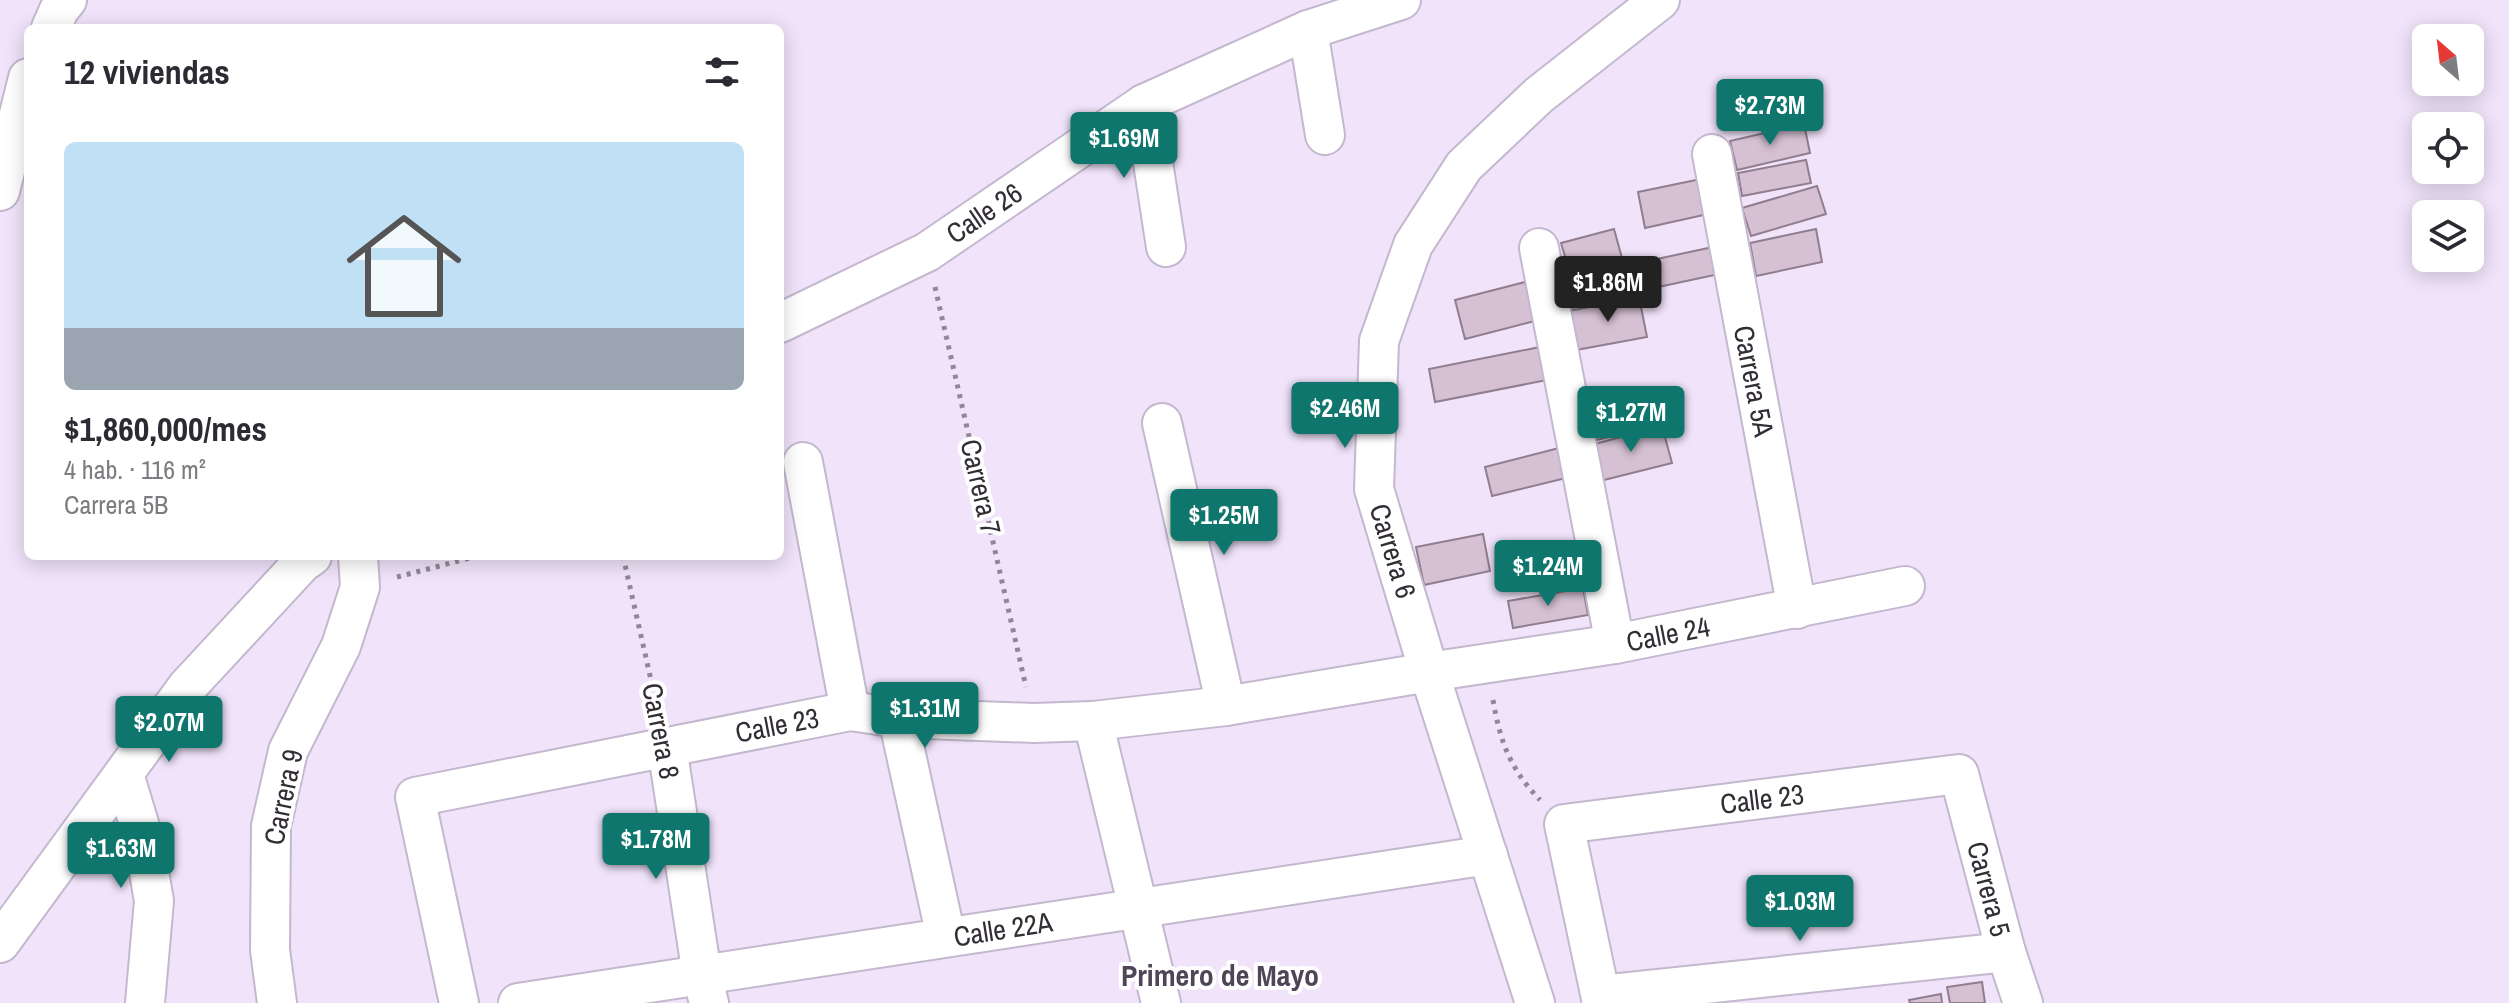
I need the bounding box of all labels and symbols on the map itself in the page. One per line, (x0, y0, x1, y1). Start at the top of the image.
north arrow (2412, 24, 2484, 96)
pin: $2.73M (1705, 79, 1835, 147)
pin: $1.69M (1059, 112, 1189, 180)
street label: Calle 26 (938, 174, 1030, 252)
pin: $1.86M (1543, 256, 1673, 324)
street label: Carrera 5A (1725, 322, 1783, 440)
pin: $2.46M (1280, 382, 1410, 450)
pin: $1.27M (1566, 386, 1696, 454)
street label: Carrera 7 (952, 435, 1010, 539)
pin: $1.25M (1159, 489, 1289, 557)
street label: Carrera 6 (1361, 499, 1425, 603)
pin: $1.24M (1483, 540, 1613, 608)
street label: Calle 24 (1623, 607, 1713, 661)
street label: Carrera 8 (633, 680, 689, 782)
pin: $1.31M (860, 682, 990, 750)
pin: $2.07M (104, 696, 234, 764)
street label: Calle 23 (732, 698, 822, 752)
street label: Carrera 9 (254, 746, 312, 848)
street label: Calle 23 (1718, 775, 1806, 823)
pin: $1.78M (591, 813, 721, 881)
pin: $1.63M (56, 822, 186, 890)
street label: Carrera 5 (1958, 837, 2020, 941)
pin: $1.03M (1735, 875, 1865, 943)
street label: Calle 22A (951, 902, 1056, 956)
district label: Primero de Mayo (1121, 955, 1319, 995)

